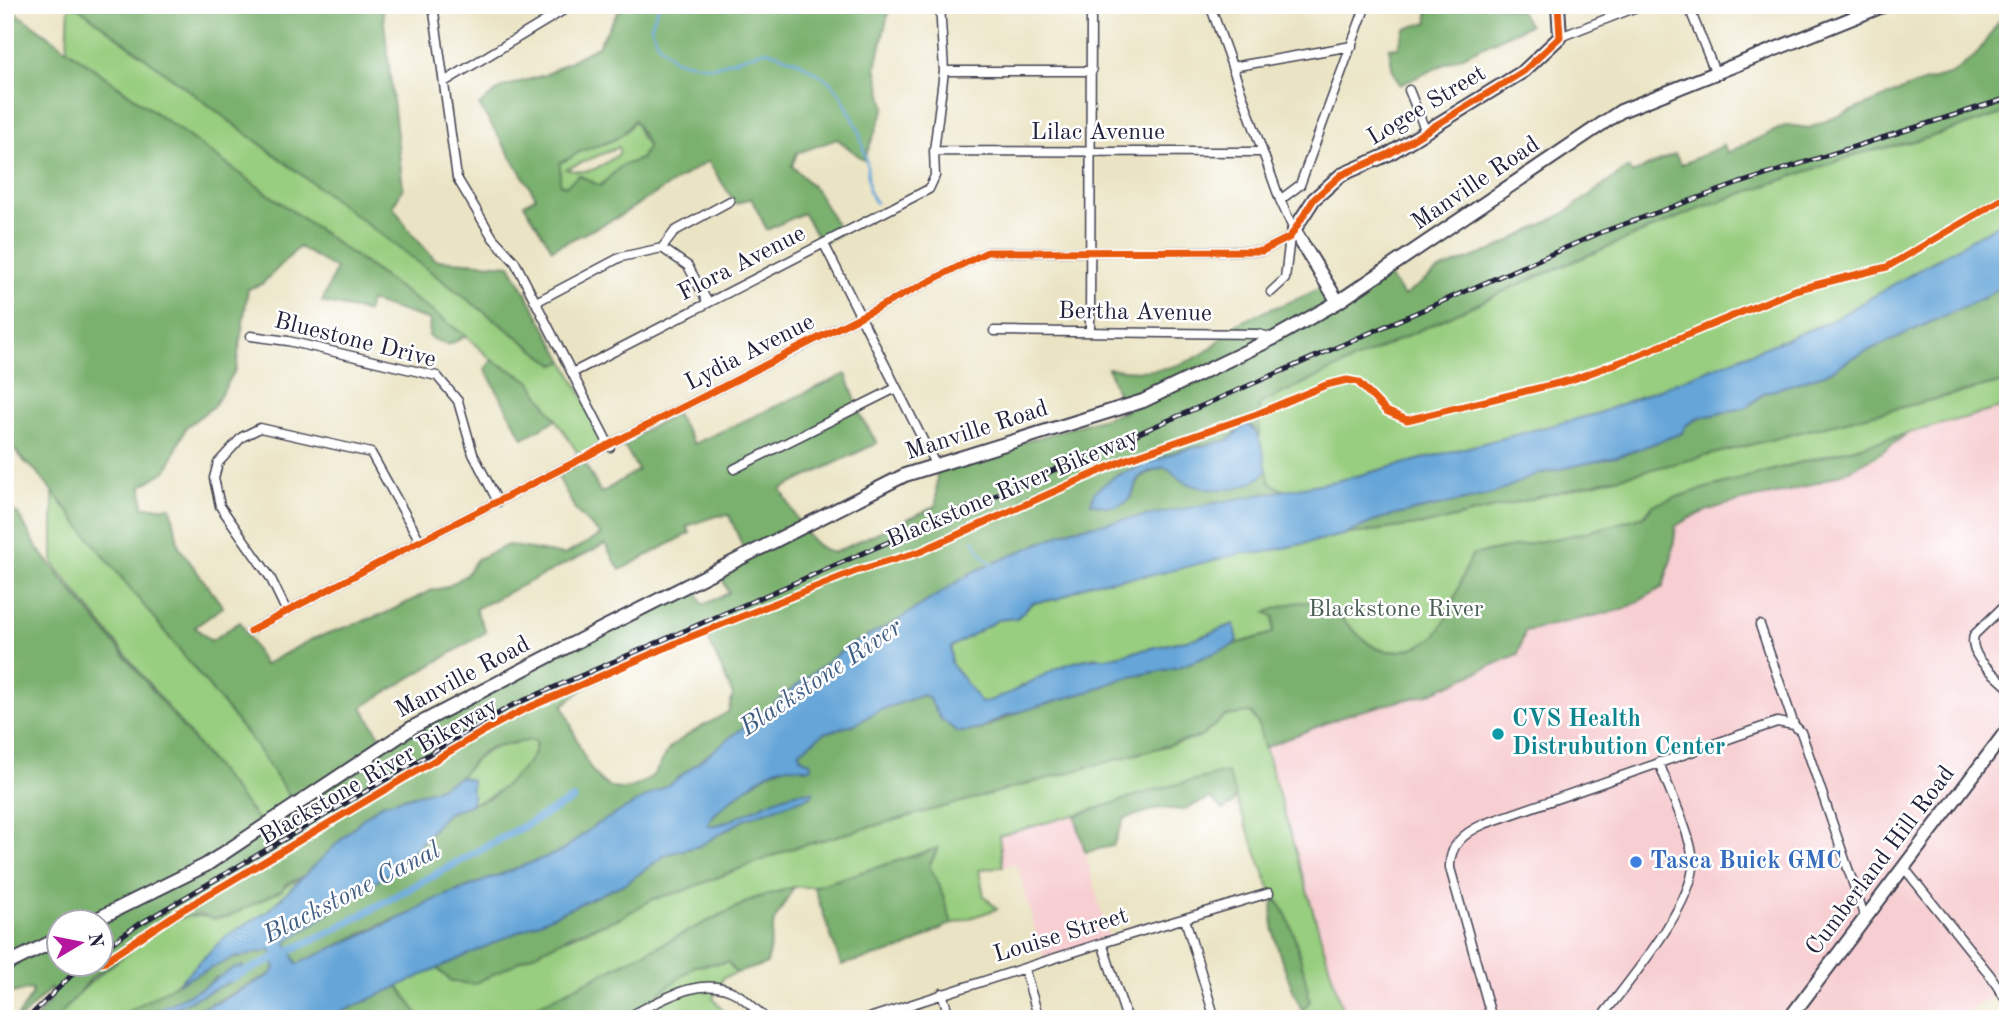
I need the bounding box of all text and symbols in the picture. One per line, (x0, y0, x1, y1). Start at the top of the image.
street label: Logee Street (1364, 61, 1490, 151)
street label: Lilac Avenue (1031, 121, 1165, 145)
street label: Manville Road (1408, 133, 1544, 235)
street label: Flora Avenue (675, 222, 809, 306)
street label: Bertha Avenue (1058, 300, 1212, 326)
street label: Bluestone Drive (272, 309, 438, 373)
street label: Lydia Avenue (682, 310, 818, 396)
street label: Manville Road (903, 397, 1051, 465)
street label: Blackstone River Bikeway (884, 425, 1143, 553)
park label: Blackstone River (1308, 598, 1484, 622)
water label: Blackstone River (735, 614, 907, 742)
street label: Manville Road (392, 633, 534, 723)
street label: Blackstone River Bikeway (256, 694, 502, 850)
place label: CVS Health Distrubution Center (1512, 708, 1726, 760)
marker: CVS Health Distrubution Center (1490, 726, 1506, 742)
street label: Cumberland Hill Road (1802, 762, 1960, 960)
water label: Blackstone Canal (258, 837, 445, 949)
place label: Tasca Buick GMC (1650, 850, 1842, 874)
marker: Tasca Buick GMC (1628, 854, 1644, 870)
street label: Louise Street (991, 904, 1131, 968)
north arrow (46, 908, 116, 978)
text: N (84, 932, 105, 950)

